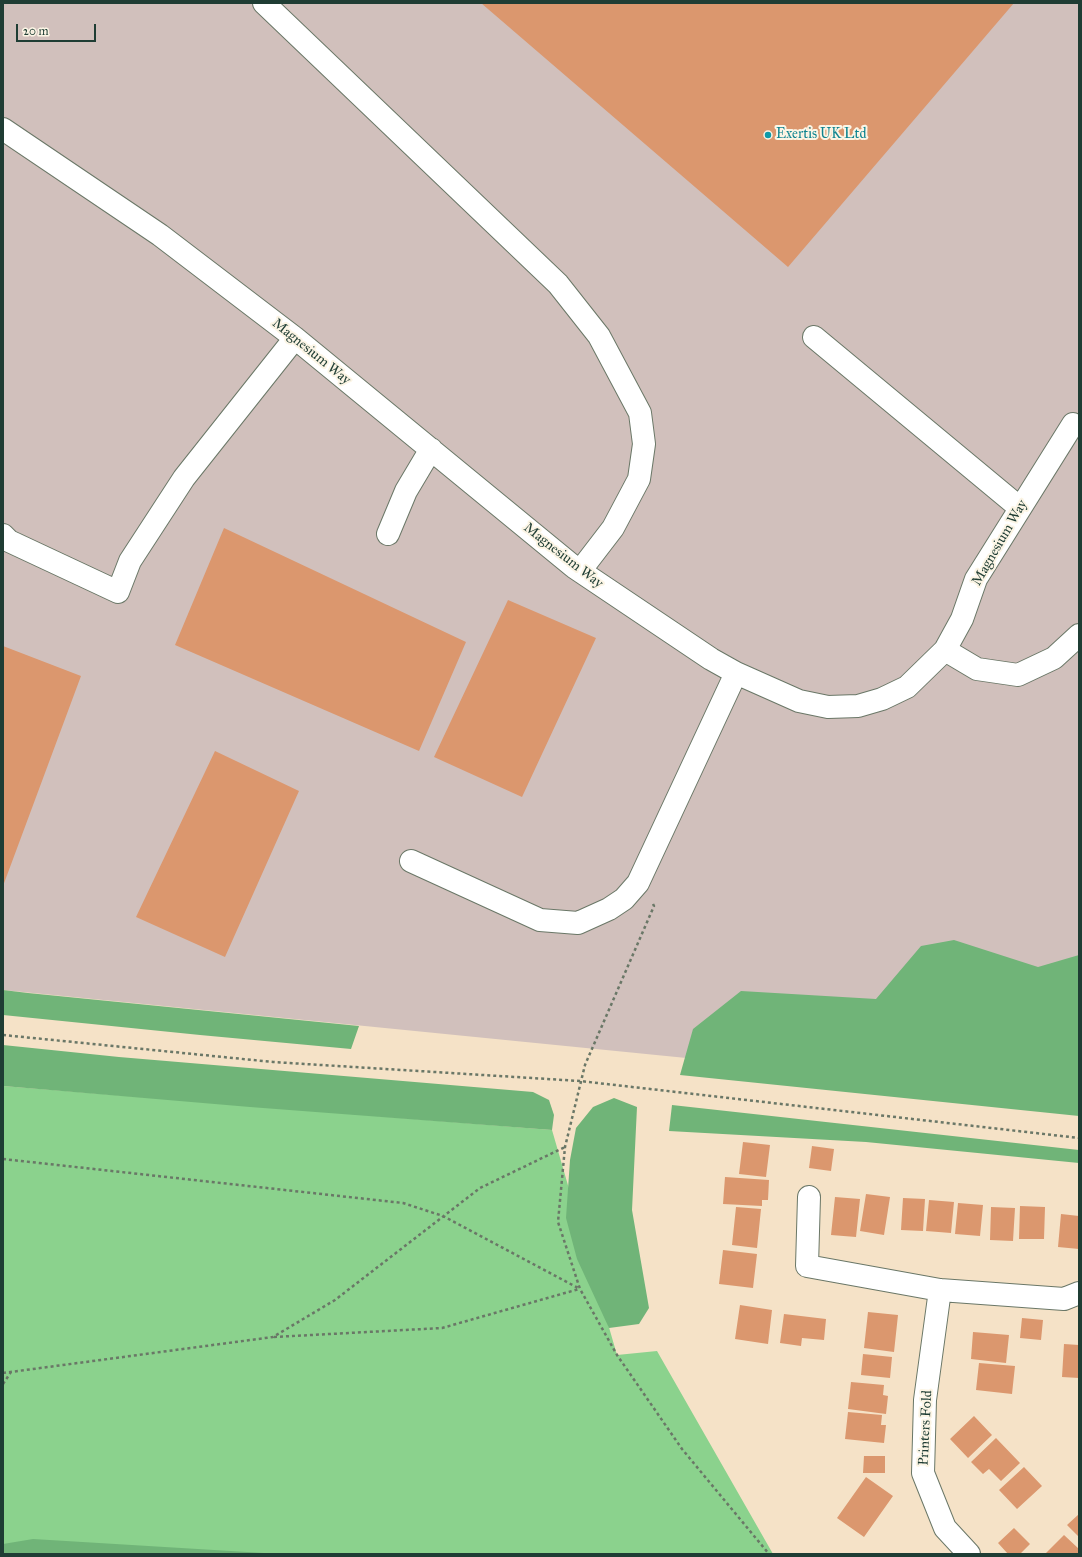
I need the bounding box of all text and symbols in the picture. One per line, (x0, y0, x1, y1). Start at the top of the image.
scale bar (18, 16, 98, 42)
text: 20 m (23, 24, 49, 38)
place label: Exertis UK Ltd (776, 127, 866, 143)
marker: Exertis UK Ltd (763, 130, 773, 140)
street label: Magnesium Way (268, 315, 354, 389)
street label: Magnesium Way (969, 497, 1031, 589)
street label: Magnesium Way (520, 520, 606, 592)
street label: Printers Fold (916, 1390, 936, 1466)

